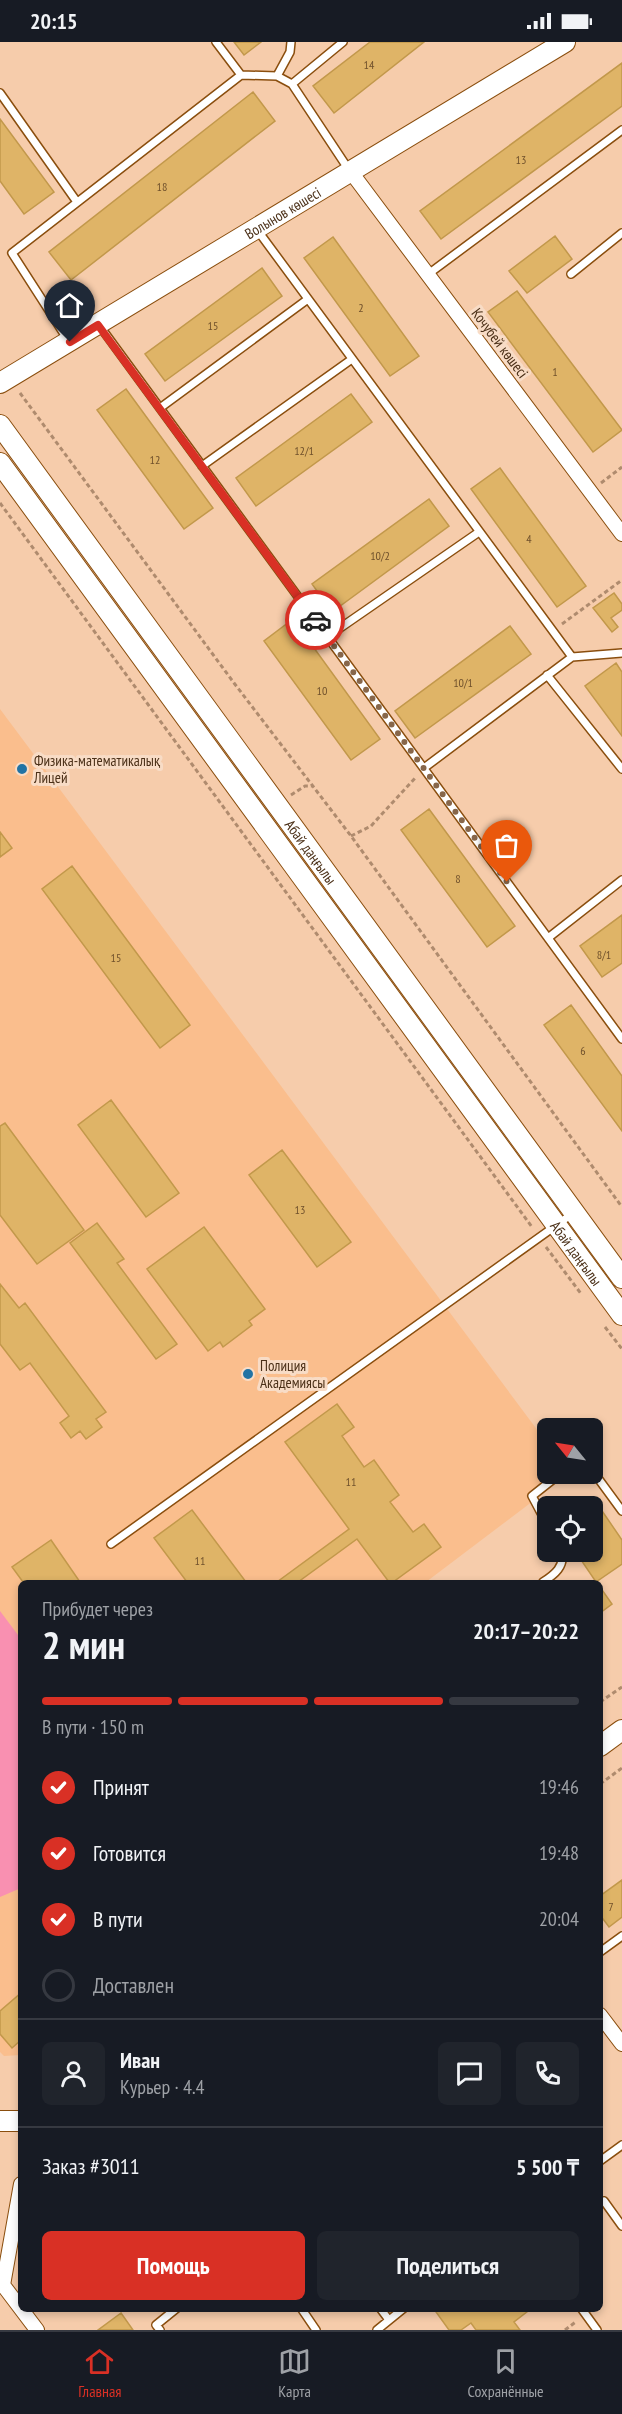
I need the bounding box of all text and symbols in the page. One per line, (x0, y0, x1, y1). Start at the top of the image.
text: 20:15 (30, 7, 78, 35)
house number: 14 (364, 57, 375, 72)
house number: 13 (516, 152, 526, 167)
house number: 18 (157, 179, 167, 194)
street label: Волынов көшесі (241, 182, 324, 243)
pin (44, 280, 95, 342)
icon: home (53, 289, 86, 322)
house number: 2 (358, 300, 364, 315)
street label: Кочубей көшесі (467, 304, 533, 382)
house number: 15 (208, 318, 218, 333)
house number: 1 (552, 364, 558, 379)
house number: 12/1 (294, 443, 314, 458)
house number: 12 (150, 452, 160, 467)
house number: 4 (526, 531, 532, 546)
house number: 10/2 (370, 548, 390, 563)
courier (285, 590, 345, 650)
icon: car (299, 604, 332, 637)
house number: 10/1 (453, 675, 473, 690)
house number: 10 (317, 683, 327, 698)
place label: Физика-математикалық Лицей (33, 751, 161, 787)
marker: Физика-математикалық Лицей (15, 762, 29, 776)
street label: Абай даңғылы (281, 816, 341, 888)
pin (481, 820, 532, 882)
icon: bag (490, 829, 523, 862)
house number: 8 (455, 871, 461, 886)
house number: 8/1 (597, 947, 611, 962)
house number: 15 (111, 950, 121, 965)
house number: 6 (580, 1043, 586, 1058)
house number: 13 (295, 1202, 305, 1217)
street label: Абай даңғылы (547, 1217, 607, 1289)
place label: Полиция Академиясы (260, 1356, 325, 1392)
marker: Полиция Академиясы (241, 1367, 255, 1381)
north arrow (537, 1418, 603, 1484)
map controls (537, 1418, 603, 1562)
house number: 11 (346, 1474, 356, 1489)
button: locate (537, 1496, 603, 1562)
house number: 11 (195, 1553, 205, 1568)
text: Прибудет через (42, 1596, 153, 1622)
text: 20:17–20:22 (473, 1617, 579, 1645)
text: 2 мин (42, 1619, 125, 1670)
text: В пути · 150 m (42, 1714, 144, 1740)
icon: check (42, 1771, 75, 1804)
text: Принят (93, 1773, 149, 1801)
text: 19:46 (539, 1774, 579, 1800)
icon: check (42, 1837, 75, 1870)
text: Готовится (93, 1839, 166, 1867)
text: 19:48 (539, 1840, 579, 1866)
house number: 7 (608, 1899, 614, 1914)
icon: check (42, 1903, 75, 1936)
text: В пути (93, 1905, 143, 1933)
text: 20:04 (539, 1906, 579, 1932)
text: Доставлен (93, 1971, 174, 1999)
button: person (42, 2042, 105, 2105)
button: chat (438, 2042, 501, 2105)
button: phone (516, 2042, 579, 2105)
text: Иван (120, 2046, 160, 2074)
text: Курьер · 4.4 (120, 2074, 205, 2100)
text: Заказ #3011 (42, 2152, 140, 2180)
text: 5 500 ₸ (516, 2153, 579, 2181)
button: Помощь (42, 2231, 305, 2300)
button: Поделиться (317, 2231, 579, 2300)
tab: Главная (78, 2345, 122, 2401)
tab: Карта (278, 2345, 311, 2401)
tab: Сохранённые (468, 2345, 544, 2401)

